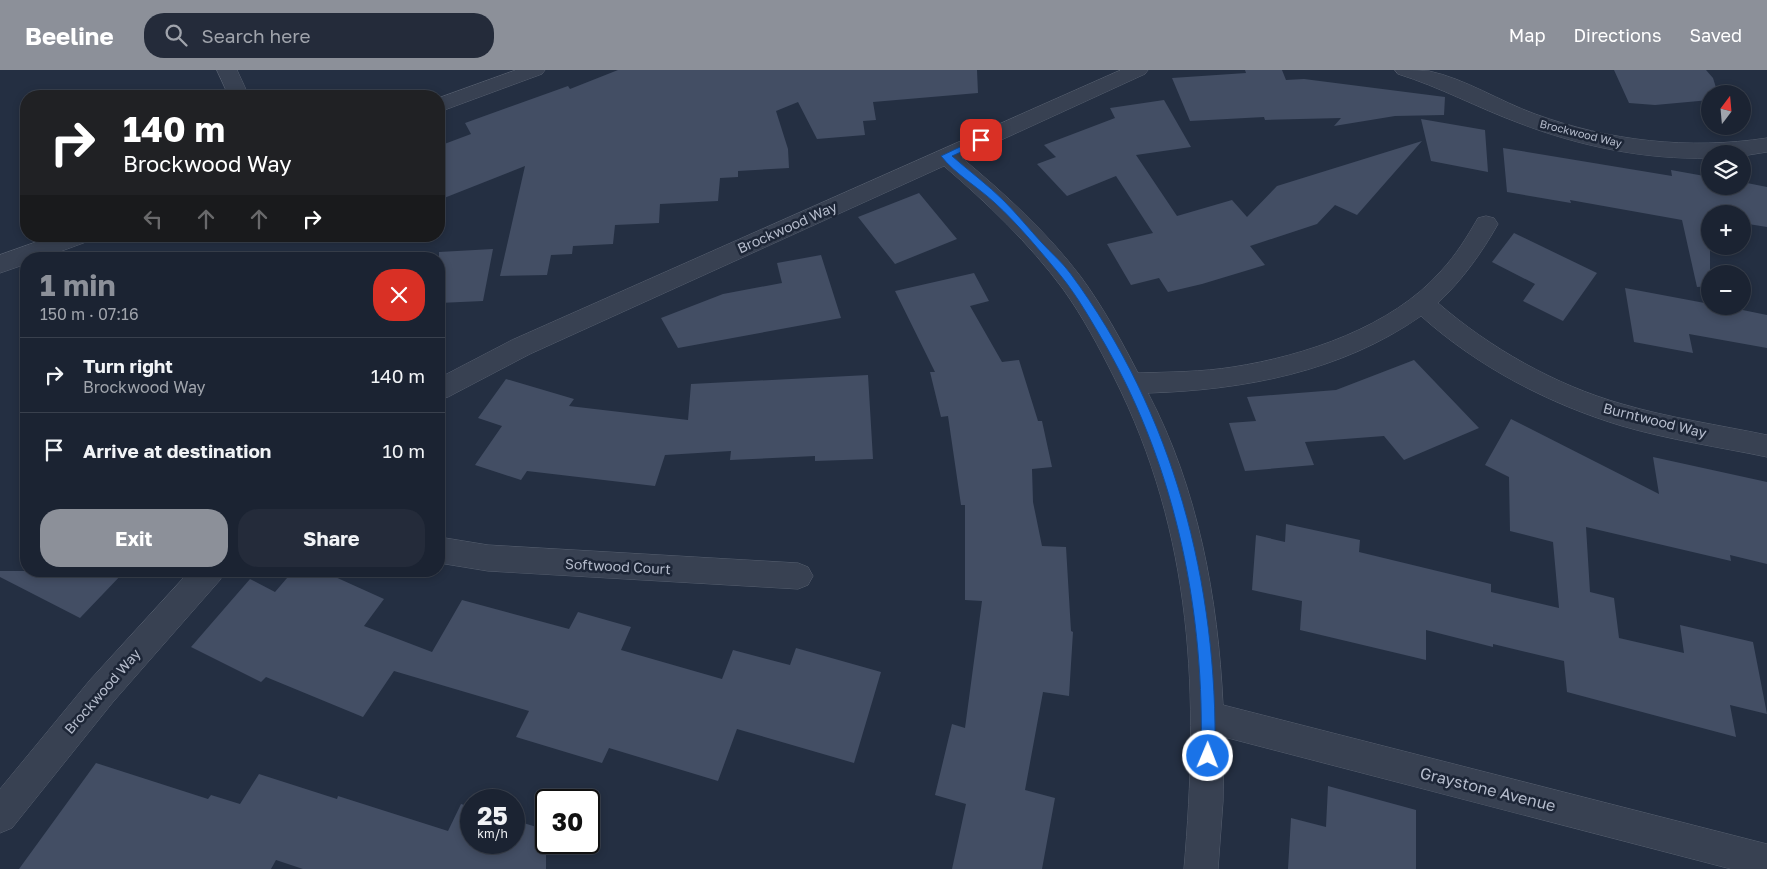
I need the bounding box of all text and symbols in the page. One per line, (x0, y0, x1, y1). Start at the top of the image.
search box (144, 13, 494, 58)
text: Beeline (25, 21, 114, 50)
icon: search (162, 21, 190, 49)
text: Search here (202, 24, 310, 47)
text: Map (1509, 24, 1545, 46)
text: Directions (1573, 24, 1661, 46)
text: Saved (1689, 24, 1742, 46)
north arrow (1701, 85, 1751, 135)
map controls (1701, 85, 1751, 315)
text: 140 m (123, 108, 225, 150)
icon: right (40, 110, 105, 175)
street label: Brockwood Way (1539, 117, 1623, 149)
pin (960, 119, 1002, 161)
icon: arrive (967, 126, 995, 154)
button: layers (1701, 145, 1751, 195)
text: Brockwood Way (123, 150, 292, 177)
street label: Brockwood Way (735, 197, 840, 257)
icon: left (139, 205, 167, 233)
icon: ahead (192, 205, 220, 233)
icon: ahead (245, 205, 273, 233)
icon: right (298, 205, 326, 233)
button: + (1701, 205, 1751, 255)
button: − (1701, 265, 1751, 315)
text: 1 min (40, 267, 116, 303)
button: close (373, 269, 425, 321)
text: 150 m · 07:16 (40, 304, 139, 324)
text: Turn right (83, 354, 173, 377)
icon: right (40, 361, 68, 389)
text: 140 m (371, 364, 425, 387)
text: Brockwood Way (83, 377, 206, 397)
street label: Burntwood Way (1602, 399, 1709, 441)
icon: arrive (40, 436, 68, 464)
text: Arrive at destination (83, 439, 271, 462)
text: 10 m (382, 439, 425, 462)
button: Exit (40, 509, 228, 567)
button: Share (238, 509, 425, 567)
street label: Softwood Court (565, 555, 671, 577)
street label: Brockwood Way (60, 645, 144, 737)
position arrow (1181, 729, 1233, 781)
street label: Graystone Avenue (1418, 762, 1558, 816)
speed limit sign: 30 (535, 789, 600, 854)
text: 25 (477, 800, 508, 831)
text: km/h (477, 826, 508, 841)

